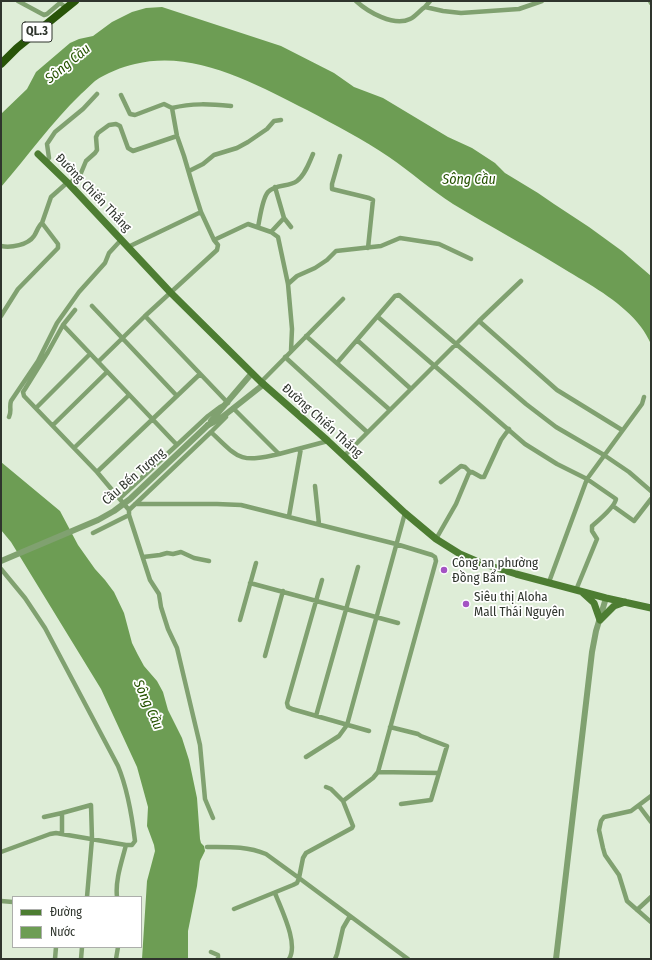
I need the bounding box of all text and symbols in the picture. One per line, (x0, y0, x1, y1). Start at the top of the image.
road number: QL.3 (22, 22, 52, 42)
water label: Sông Cầu (42, 41, 94, 87)
street label: Đường Chiến Thắng (52, 151, 134, 235)
water label: Sông Cầu (442, 172, 496, 188)
street label: Đường Chiến Thắng (279, 381, 365, 461)
street label: Cầu Bến Tượng (99, 445, 169, 509)
place label: Công an phường Đồng Bẩm (452, 555, 538, 586)
marker: Công an phường Đồng Bẩm (439, 565, 449, 575)
place label: Siêu thị Aloha Mall Thái Nguyên (474, 589, 565, 620)
marker: Siêu thị Aloha Mall Thái Nguyên (461, 599, 471, 609)
water label: Sông Cầu (129, 677, 167, 733)
legend (12, 896, 142, 948)
text: Đường (50, 905, 82, 919)
text: Nước (50, 925, 75, 939)

